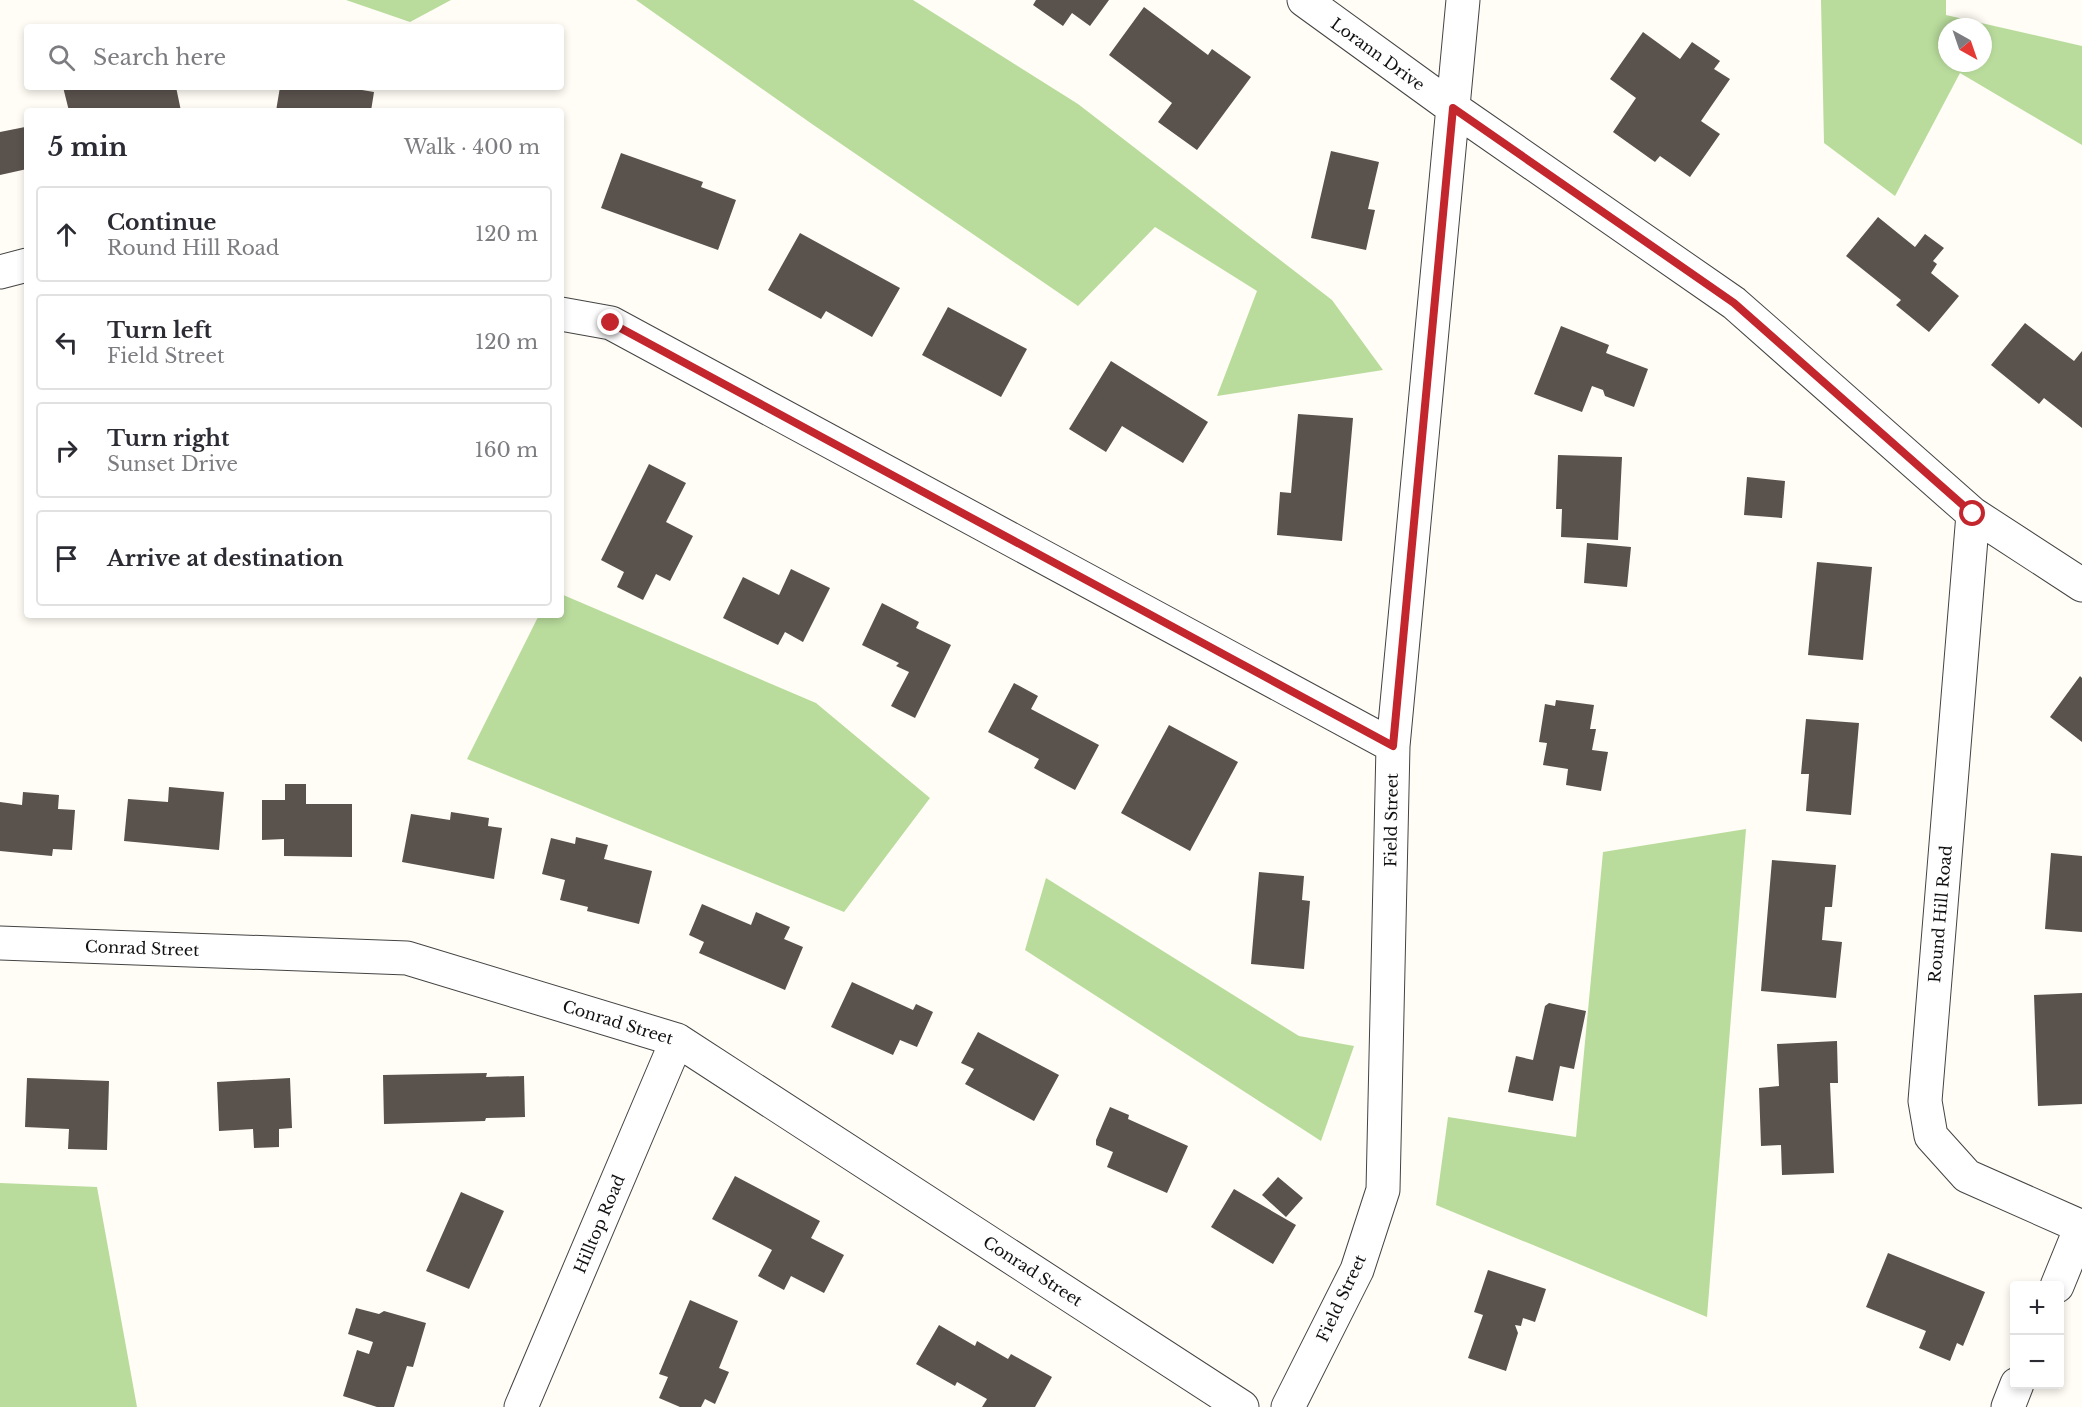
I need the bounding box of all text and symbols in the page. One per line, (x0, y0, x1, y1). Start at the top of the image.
street label: Lorann Drive (1327, 13, 1429, 95)
north arrow (1938, 18, 1992, 72)
search box (24, 24, 564, 90)
icon: search (45, 41, 78, 74)
text: Search here (93, 44, 226, 71)
text: 5 min (48, 131, 127, 163)
text: Walk · 400 m (404, 135, 540, 159)
text: Continue (107, 209, 216, 236)
icon: ahead (50, 218, 83, 251)
text: 120 m (475, 222, 538, 246)
text: Round Hill Road (107, 236, 279, 260)
route end (597, 309, 623, 335)
text: Turn left (107, 317, 212, 344)
icon: left (50, 326, 83, 359)
text: 120 m (475, 330, 538, 354)
text: Field Street (107, 344, 225, 368)
text: Turn right (107, 425, 229, 452)
icon: right (50, 434, 83, 467)
text: 160 m (475, 438, 538, 462)
text: Sunset Drive (107, 452, 238, 476)
route start (1959, 500, 1985, 526)
icon: arrive (50, 542, 83, 575)
text: Arrive at destination (107, 545, 344, 572)
street label: Field Street (1380, 773, 1402, 867)
street label: Round Hill Road (1924, 844, 1956, 984)
street label: Conrad Street (85, 936, 199, 960)
street label: Conrad Street (560, 996, 676, 1048)
street label: Hilltop Road (569, 1171, 629, 1276)
street label: Conrad Street (980, 1231, 1086, 1311)
street label: Field Street (1312, 1251, 1370, 1345)
map controls (2010, 1281, 2064, 1389)
button: + (2010, 1281, 2064, 1335)
button: − (2010, 1335, 2064, 1389)

